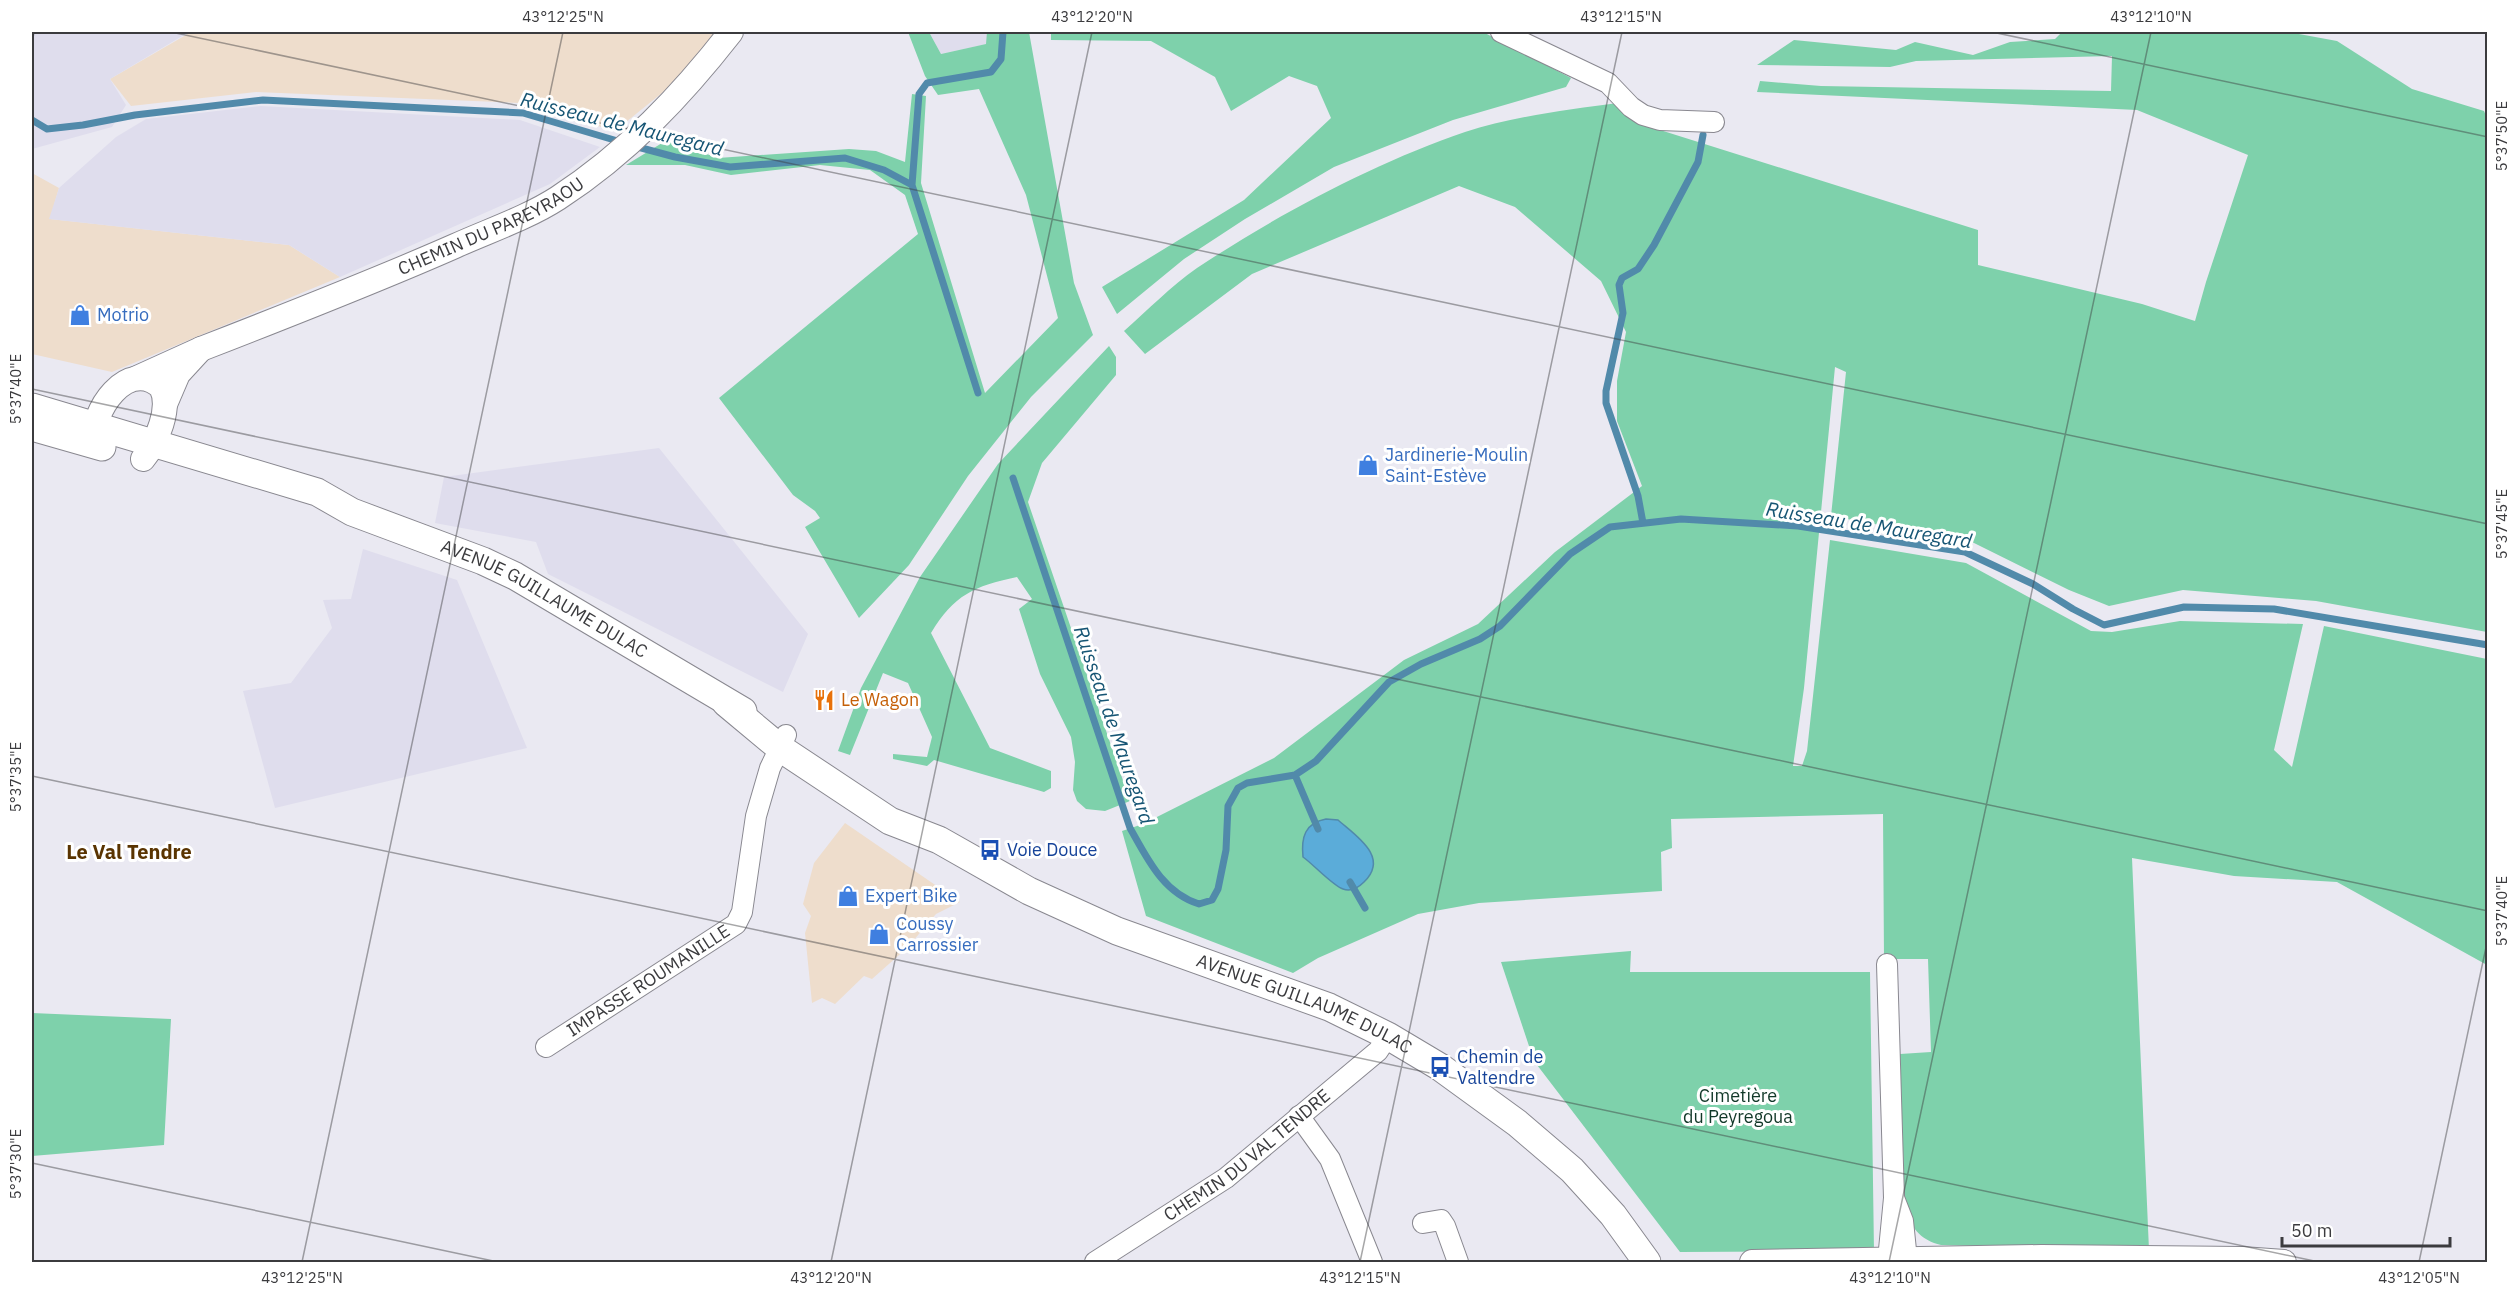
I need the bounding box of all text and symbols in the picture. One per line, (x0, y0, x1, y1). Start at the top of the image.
text: 43°12'25"N (522, 7, 604, 26)
text: 43°12'20"N (1051, 7, 1133, 26)
text: 43°12'15"N (1580, 7, 1662, 26)
text: 43°12'10"N (2110, 7, 2192, 26)
water label: Ruisseau de Mauregard (518, 85, 727, 162)
text: 5°37'50"E (2492, 101, 2511, 171)
street label: CHEMIN DU PAREYRAOU (394, 172, 588, 280)
shop icon: Motrio (68, 303, 92, 327)
place label: Motrio (97, 303, 149, 326)
text: 5°37'40"E (6, 354, 25, 424)
place label: Jardinerie-Moulin Saint-Estève (1385, 443, 1528, 487)
shop icon: Jardinerie-Moulin Saint-Estève (1356, 453, 1380, 477)
text: 5°37'45"E (2492, 489, 2511, 559)
water label: Ruisseau de Mauregard (1764, 495, 1974, 554)
street label: AVENUE GUILLAUME DULAC (438, 534, 652, 663)
water label: Ruisseau de Mauregard (1068, 622, 1161, 828)
restaurant icon: Le Wagon (812, 688, 836, 712)
place label: Le Wagon (841, 688, 919, 711)
text: 5°37'35"E (6, 742, 25, 812)
district label: Le Val Tendre (66, 838, 192, 865)
bus stop icon: Voie Douce (978, 838, 1002, 862)
place label: Voie Douce (1007, 838, 1097, 861)
text: 5°37'40"E (2492, 876, 2511, 946)
shop icon: Expert Bike (836, 884, 860, 908)
place label: Expert Bike (865, 884, 958, 907)
place label: Coussy Carrossier (896, 912, 979, 956)
street label: IMPASSE ROUMANILLE (562, 919, 734, 1042)
shop icon: Coussy Carrossier (867, 922, 891, 946)
street label: AVENUE GUILLAUME DULAC (1194, 949, 1416, 1059)
place label: Chemin de Valtendre (1457, 1045, 1543, 1089)
bus stop icon: Chemin de Valtendre (1428, 1055, 1452, 1079)
street label: CHEMIN DU VAL TENDRE (1159, 1084, 1335, 1226)
park label: Cimetière du Peyregoua (1683, 1084, 1793, 1128)
text: 5°37'30"E (6, 1129, 25, 1199)
scale bar (2282, 1210, 2450, 1248)
text: 50 m (2291, 1219, 2333, 1242)
text: 43°12'25"N (261, 1268, 343, 1287)
text: 43°12'20"N (790, 1268, 872, 1287)
text: 43°12'15"N (1319, 1268, 1401, 1287)
text: 43°12'10"N (1849, 1268, 1931, 1287)
text: 43°12'05"N (2378, 1268, 2460, 1287)

